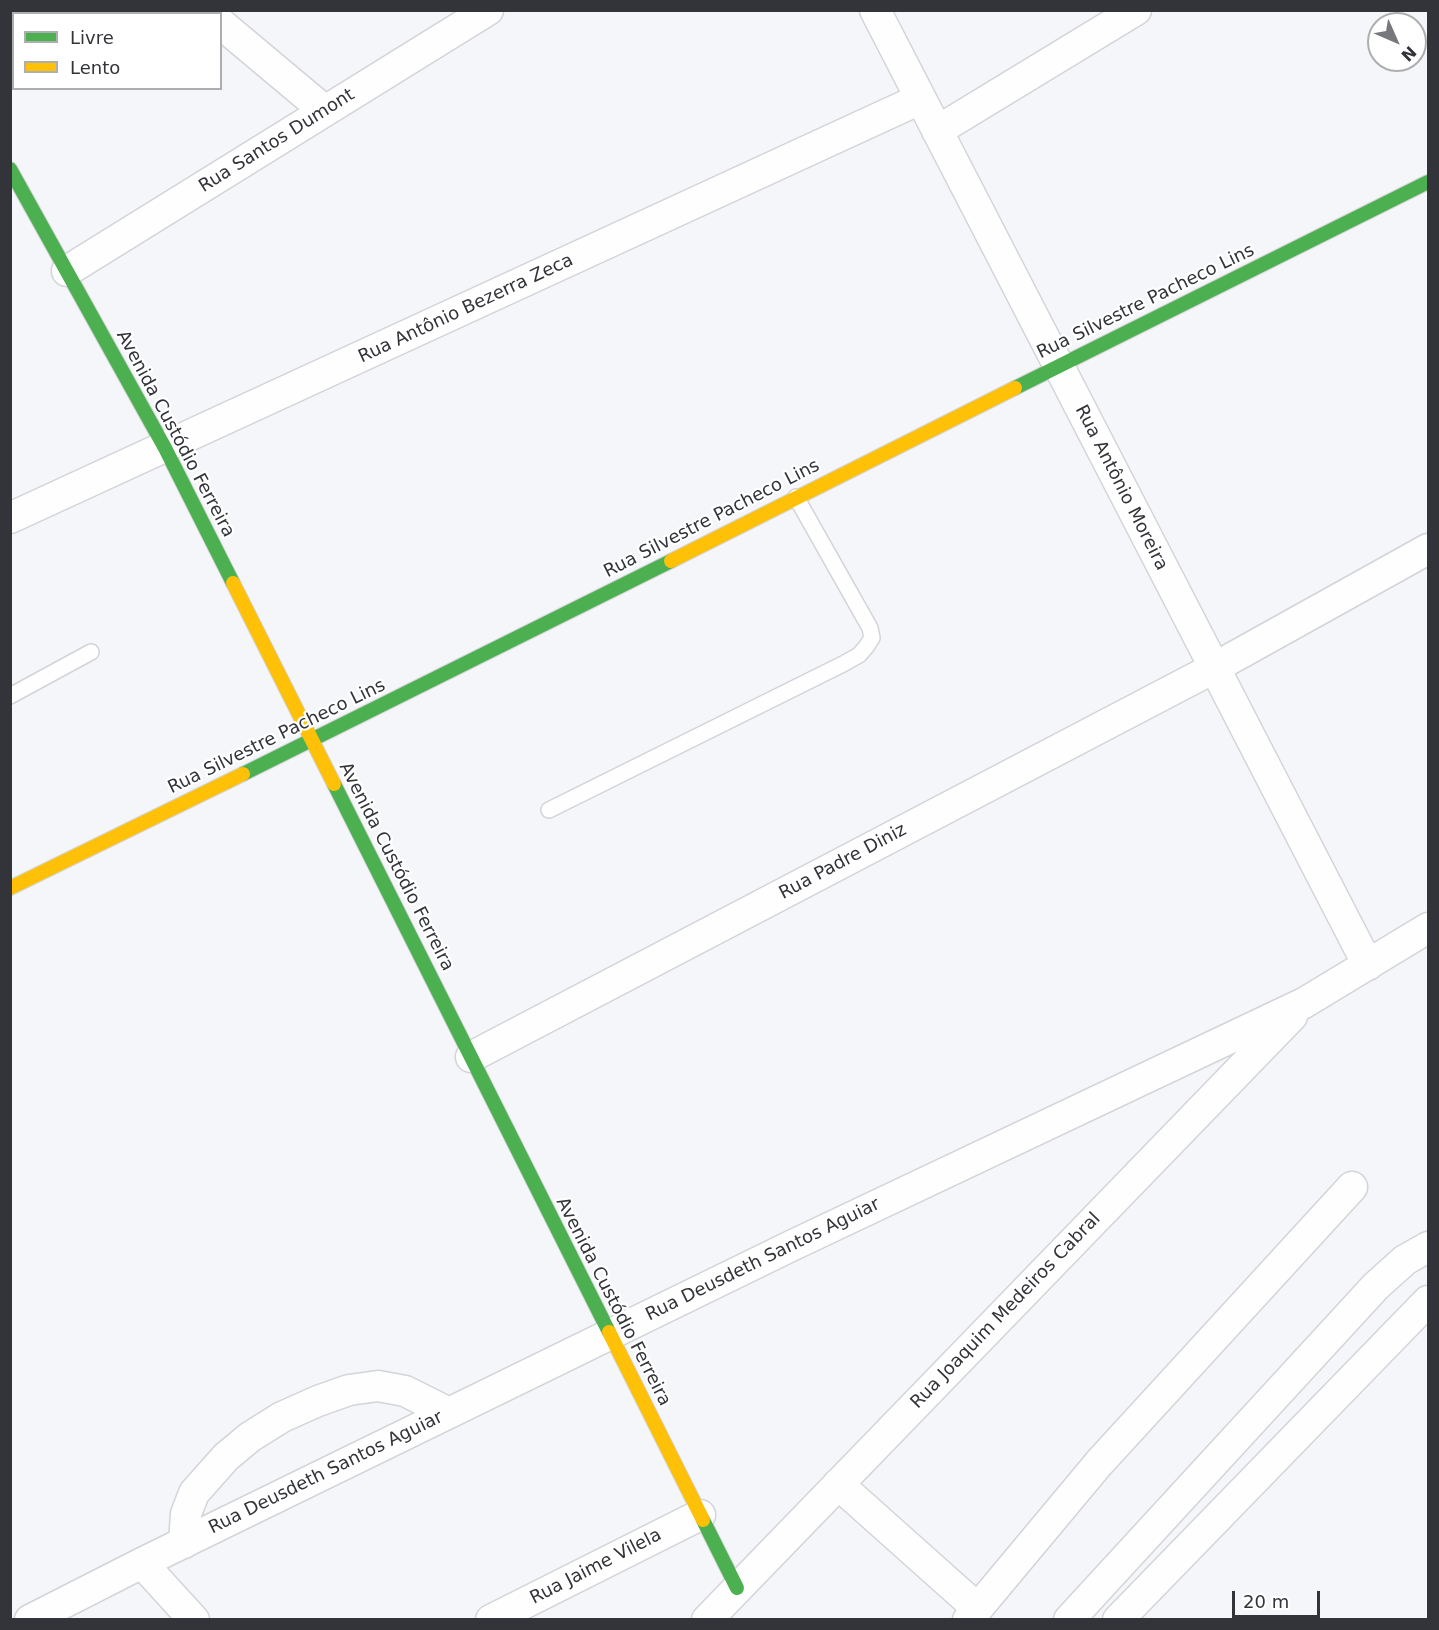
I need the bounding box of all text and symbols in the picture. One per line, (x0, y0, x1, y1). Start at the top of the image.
legend (12, 12, 222, 90)
north arrow (1367, 12, 1427, 72)
text: Livre (70, 27, 114, 48)
text: N (1397, 42, 1420, 65)
text: Lento (70, 57, 120, 78)
street label: Rua Santos Dumont (195, 84, 359, 198)
street label: Rua Silvestre Pacheco Lins (1034, 240, 1258, 364)
street label: Rua Antônio Bezerra Zeca (355, 250, 577, 368)
street label: Avenida Custódio Ferreira (111, 327, 239, 541)
street label: Rua Antônio Moreira (1070, 402, 1172, 574)
street label: Rua Silvestre Pacheco Lins (601, 455, 823, 583)
street label: Rua Silvestre Pacheco Lins (165, 675, 389, 799)
street label: Avenida Custódio Ferreira (334, 759, 458, 975)
street label: Rua Padre Diniz (776, 819, 910, 905)
street label: Avenida Custódio Ferreira (551, 1194, 675, 1410)
street label: Rua Deusdeth Santos Aguiar (642, 1194, 884, 1326)
street label: Rua Joaquim Medeiros Cabral (907, 1209, 1105, 1413)
street label: Rua Deusdeth Santos Aguiar (205, 1407, 447, 1539)
street label: Rua Jaime Vilela (527, 1525, 665, 1609)
scale bar (1235, 1579, 1324, 1617)
text: 20 m (1243, 1591, 1289, 1612)

